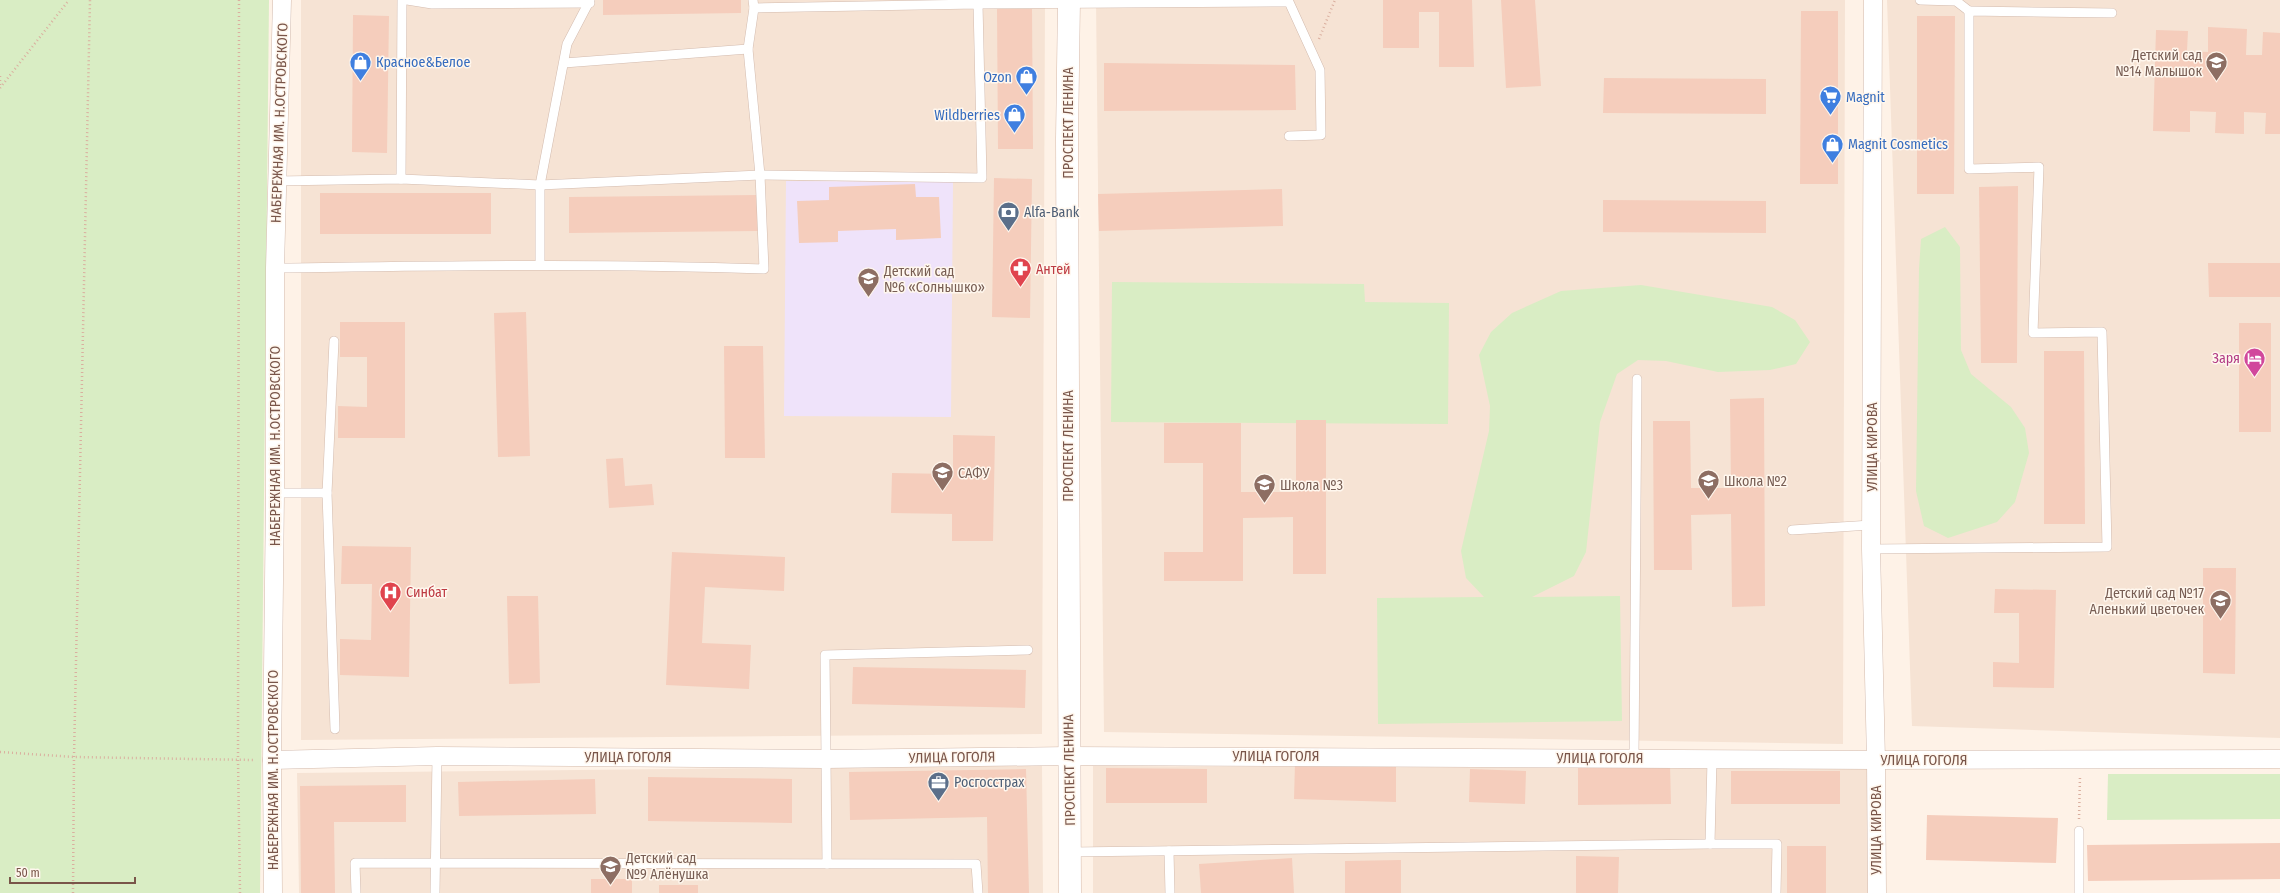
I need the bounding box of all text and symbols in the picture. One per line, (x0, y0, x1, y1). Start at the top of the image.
street label: НАБЕРЕЖНАЯ ИМ. Н.ОСТРОВСКОГО (268, 22, 291, 223)
place label: Детский сад №14 Малышок (2115, 47, 2202, 80)
shop icon: Красное&Белое (347, 49, 373, 82)
school or university icon: Детский сад №14 Малышок (2204, 50, 2230, 83)
place label: Красное&Белое (376, 54, 470, 71)
shop icon: Ozon (1014, 64, 1040, 97)
street label: ПРОСПЕКТ ЛЕНИНА (1060, 67, 1077, 179)
place label: Ozon (983, 69, 1012, 86)
supermarket icon: Magnit (1818, 84, 1844, 117)
place label: Magnit (1846, 89, 1885, 106)
shop icon: Wildberries (1002, 102, 1028, 135)
place label: Wildberries (934, 107, 1000, 124)
shop icon: Magnit Cosmetics (1819, 131, 1845, 164)
place label: Magnit Cosmetics (1848, 136, 1948, 153)
bank icon: Alfa-Bank (996, 199, 1022, 232)
place label: Alfa-Bank (1024, 204, 1080, 221)
pharmacy icon: Антей (1007, 256, 1033, 289)
place label: Антей (1036, 261, 1071, 278)
place label: Детский сад №6 «Солнышко» (883, 263, 985, 296)
school or university icon: Детский сад №6 «Солнышко» (856, 266, 882, 299)
hotel icon: Заря (2242, 345, 2268, 378)
street label: НАБЕРЕЖНАЯ ИМ. Н.ОСТРОВСКОГО (267, 346, 284, 546)
place label: Заря (2212, 350, 2240, 367)
street label: ПРОСПЕКТ ЛЕНИНА (1060, 390, 1077, 502)
street label: УЛИЦА КИРОВА (1864, 402, 1881, 493)
school or university icon: САФУ (930, 460, 956, 493)
place label: САФУ (958, 465, 990, 482)
school or university icon: Школа №2 (1696, 468, 1722, 501)
school or university icon: Школа №3 (1252, 472, 1278, 505)
place label: Школа №2 (1724, 473, 1787, 490)
place label: Школа №3 (1280, 477, 1343, 494)
hospital icon: Синбат (378, 579, 404, 612)
place label: Синбат (406, 584, 448, 601)
place label: Детский сад №17 Аленький цветочек (2090, 585, 2204, 618)
school or university icon: Детский сад №17 Аленький цветочек (2207, 588, 2233, 621)
street label: НАБЕРЕЖНАЯ ИМ. Н.ОСТРОВСКОГО (265, 670, 282, 870)
street label: ПРОСПЕКТ ЛЕНИНА (1060, 713, 1079, 826)
street label: УЛИЦА ГОГОЛЯ (907, 748, 996, 767)
street label: УЛИЦА ГОГОЛЯ (1232, 748, 1319, 765)
street label: УЛИЦА ГОГОЛЯ (584, 749, 671, 766)
street label: УЛИЦА ГОГОЛЯ (1556, 750, 1643, 767)
street label: УЛИЦА ГОГОЛЯ (1880, 752, 1967, 769)
office icon: Росгосстрах (925, 769, 951, 802)
place label: Росгосстрах (954, 774, 1025, 791)
street label: УЛИЦА КИРОВА (1868, 785, 1885, 876)
place label: Детский сад №9 Алёнушка (625, 850, 709, 883)
school or university icon: Детский сад №9 Алёнушка (598, 853, 624, 886)
scale bar (10, 859, 135, 885)
text: 50 m (16, 866, 40, 880)

